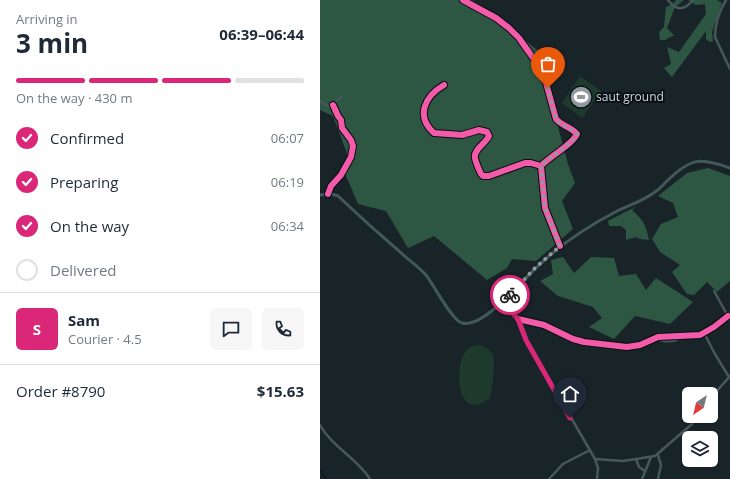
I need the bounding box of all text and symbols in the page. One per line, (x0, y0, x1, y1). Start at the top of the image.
text: Arriving in (16, 10, 78, 28)
text: 06:39–06:44 (219, 24, 304, 44)
text: 3 min (16, 25, 88, 61)
pin (531, 47, 565, 88)
icon: bag (537, 53, 559, 75)
sports icon: saut ground (568, 84, 594, 110)
place label: saut ground (596, 88, 664, 105)
text: On the way · 430 m (16, 89, 132, 107)
icon: check (16, 127, 38, 149)
text: Confirmed (50, 128, 124, 148)
text: 06:07 (271, 129, 304, 147)
icon: check (16, 171, 38, 193)
text: Preparing (50, 172, 118, 192)
text: 06:19 (271, 173, 304, 191)
icon: check (16, 215, 38, 237)
text: On the way (50, 216, 129, 236)
text: 06:34 (271, 217, 304, 235)
text: Delivered (50, 260, 117, 280)
courier (490, 275, 530, 315)
icon: bike (499, 284, 521, 306)
button: chat (210, 308, 252, 350)
button: phone (262, 308, 304, 350)
text: Sam (68, 310, 100, 330)
text: S (33, 319, 41, 339)
text: Courier · 4.5 (68, 330, 142, 348)
pin (553, 377, 587, 418)
text: Order #8790 (16, 381, 105, 401)
text: $15.63 (257, 381, 304, 401)
icon: home (559, 383, 581, 405)
north arrow (682, 387, 718, 423)
map controls (682, 387, 718, 467)
button: layers (682, 431, 718, 467)

